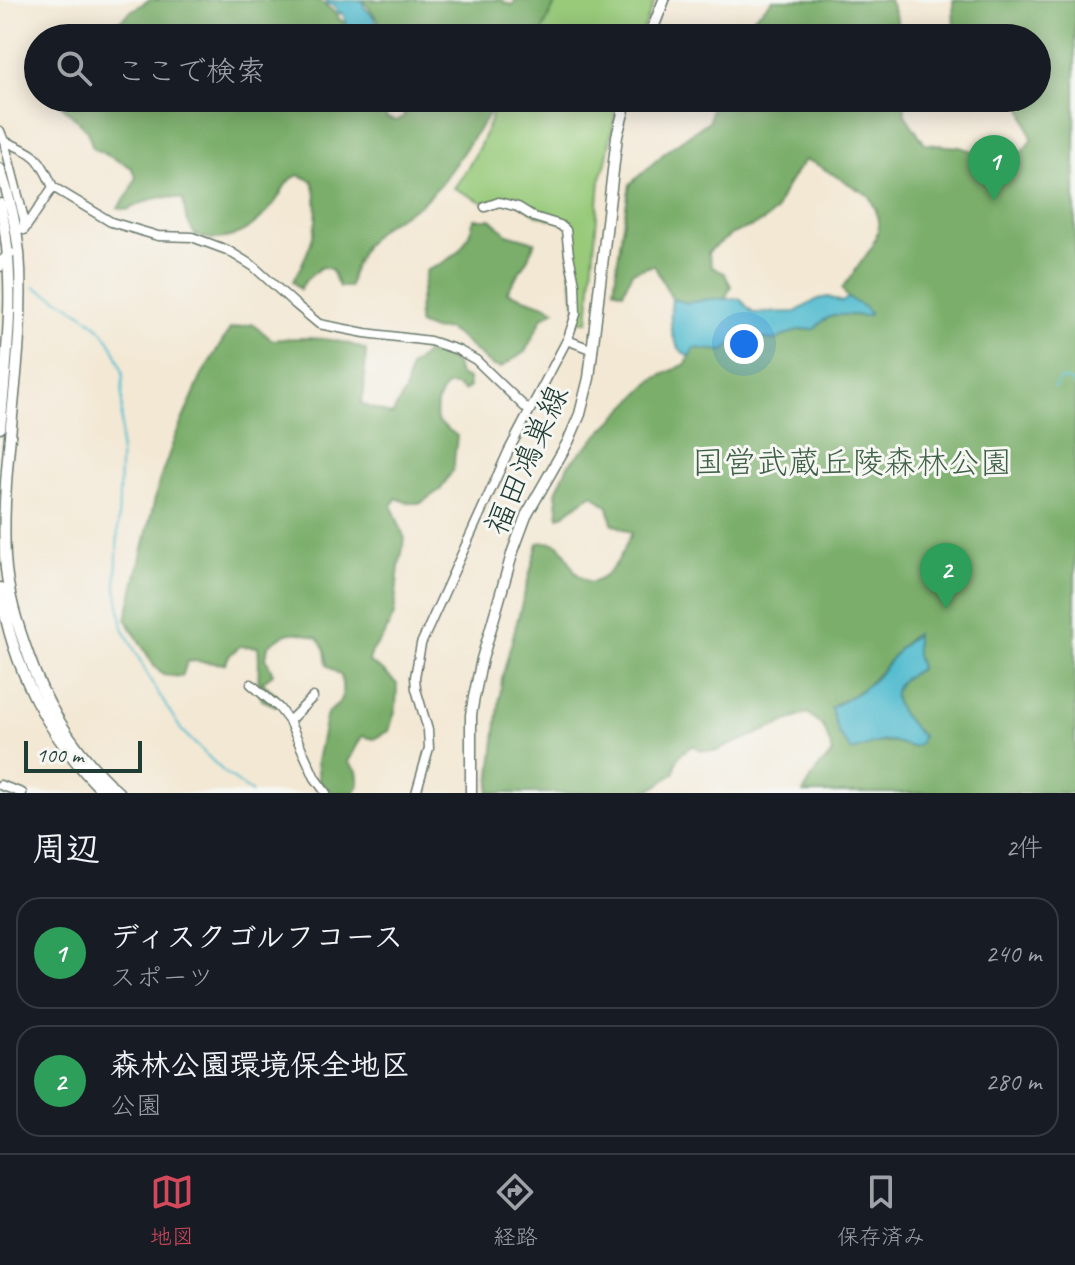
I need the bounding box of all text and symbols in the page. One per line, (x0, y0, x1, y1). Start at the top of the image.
search box (24, 24, 1051, 112)
icon: search (52, 46, 96, 90)
text: ここで検索 (116, 52, 266, 90)
pin: 1 (968, 135, 1020, 201)
your location (724, 324, 764, 364)
street label: 福田鴻巣線 (475, 379, 578, 542)
park label: 国営武蔵丘陵森林公園 (692, 442, 1012, 483)
pin: 2 (920, 543, 972, 609)
scale bar (24, 737, 142, 773)
text: 100 m (36, 741, 83, 769)
text: 周辺 (32, 827, 100, 870)
text: 2件 (1005, 831, 1043, 864)
text: ディスクゴルフコース (110, 918, 403, 956)
text: 1 (54, 937, 66, 970)
text: 240 m (985, 937, 1041, 970)
text: スポーツ (110, 961, 213, 994)
text: 森林公園環境保全地区 (110, 1046, 410, 1084)
text: 2 (54, 1065, 66, 1098)
text: 280 m (985, 1065, 1041, 1098)
text: 公園 (110, 1089, 162, 1122)
tab: 地図 (150, 1170, 194, 1251)
tab: 経路 (493, 1170, 537, 1251)
tab: 保存済み (837, 1170, 925, 1251)

